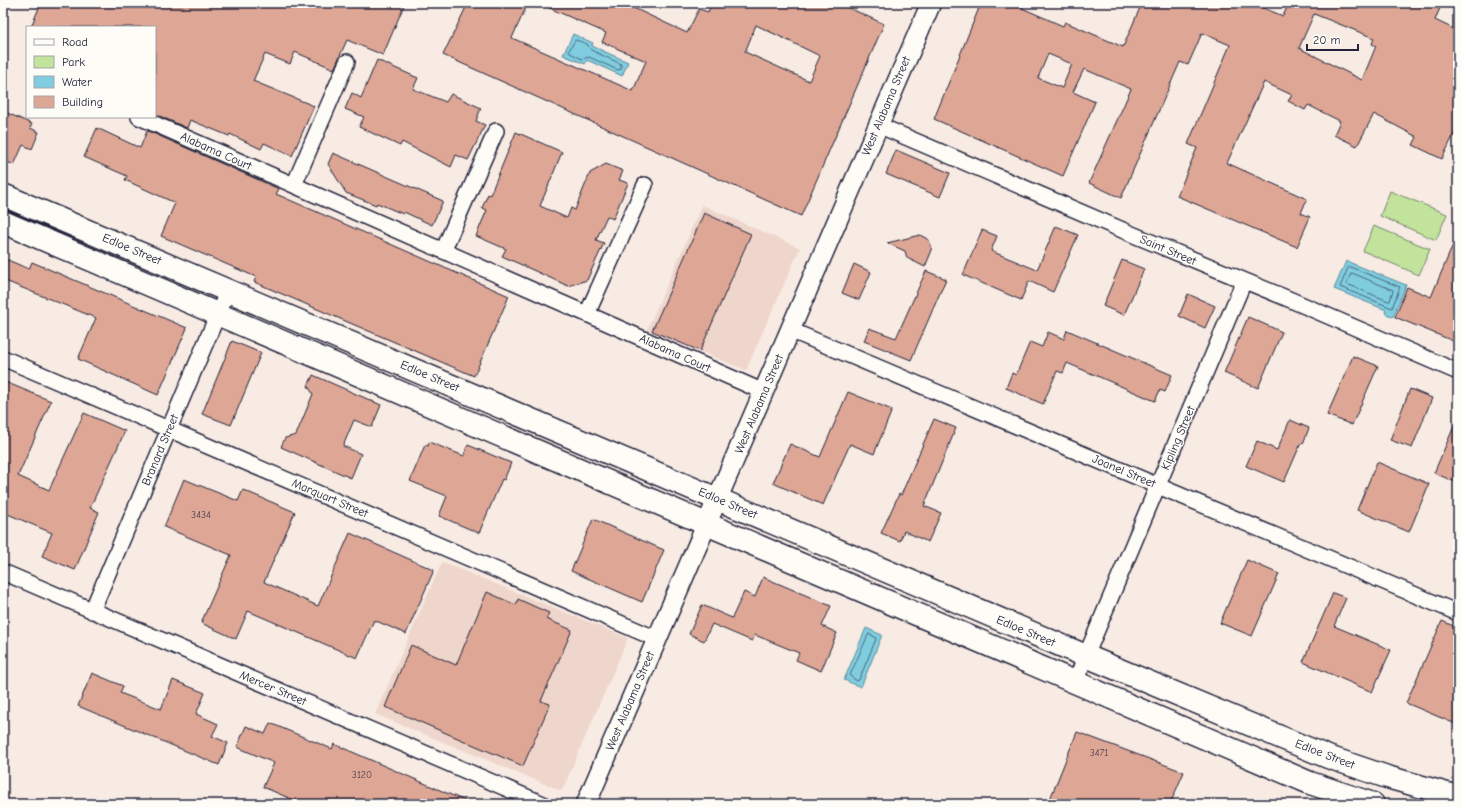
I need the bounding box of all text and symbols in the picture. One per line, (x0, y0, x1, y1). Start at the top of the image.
legend (26, 26, 156, 118)
scale bar (1307, 26, 1358, 52)
text: 20 m (1313, 33, 1341, 47)
text: Road (62, 35, 88, 49)
street label: West Alabama Street (859, 54, 913, 158)
text: Park (62, 55, 85, 69)
text: Water (62, 75, 92, 89)
text: Building (62, 95, 103, 109)
street label: Alabama Court (178, 129, 254, 173)
street label: Edloe Street (100, 230, 164, 268)
street label: Saint Street (1138, 232, 1199, 268)
street label: Alabama Court (637, 331, 713, 375)
street label: West Alabama Street (732, 352, 786, 456)
street label: Edloe Street (398, 357, 462, 395)
street label: Kipling Street (1158, 403, 1198, 472)
street label: Branard Street (139, 412, 181, 488)
street label: Joanel Street (1090, 451, 1158, 491)
street label: Marquart Street (290, 476, 371, 521)
street label: Edloe Street (696, 484, 760, 522)
house number: 3434 (191, 509, 211, 521)
street label: Edloe Street (994, 612, 1058, 650)
street label: West Alabama Street (603, 649, 657, 753)
street label: Mercer Street (238, 668, 309, 709)
street label: Edloe Street (1293, 736, 1357, 772)
house number: 3471 (1090, 747, 1108, 759)
house number: 3120 (352, 769, 372, 781)

